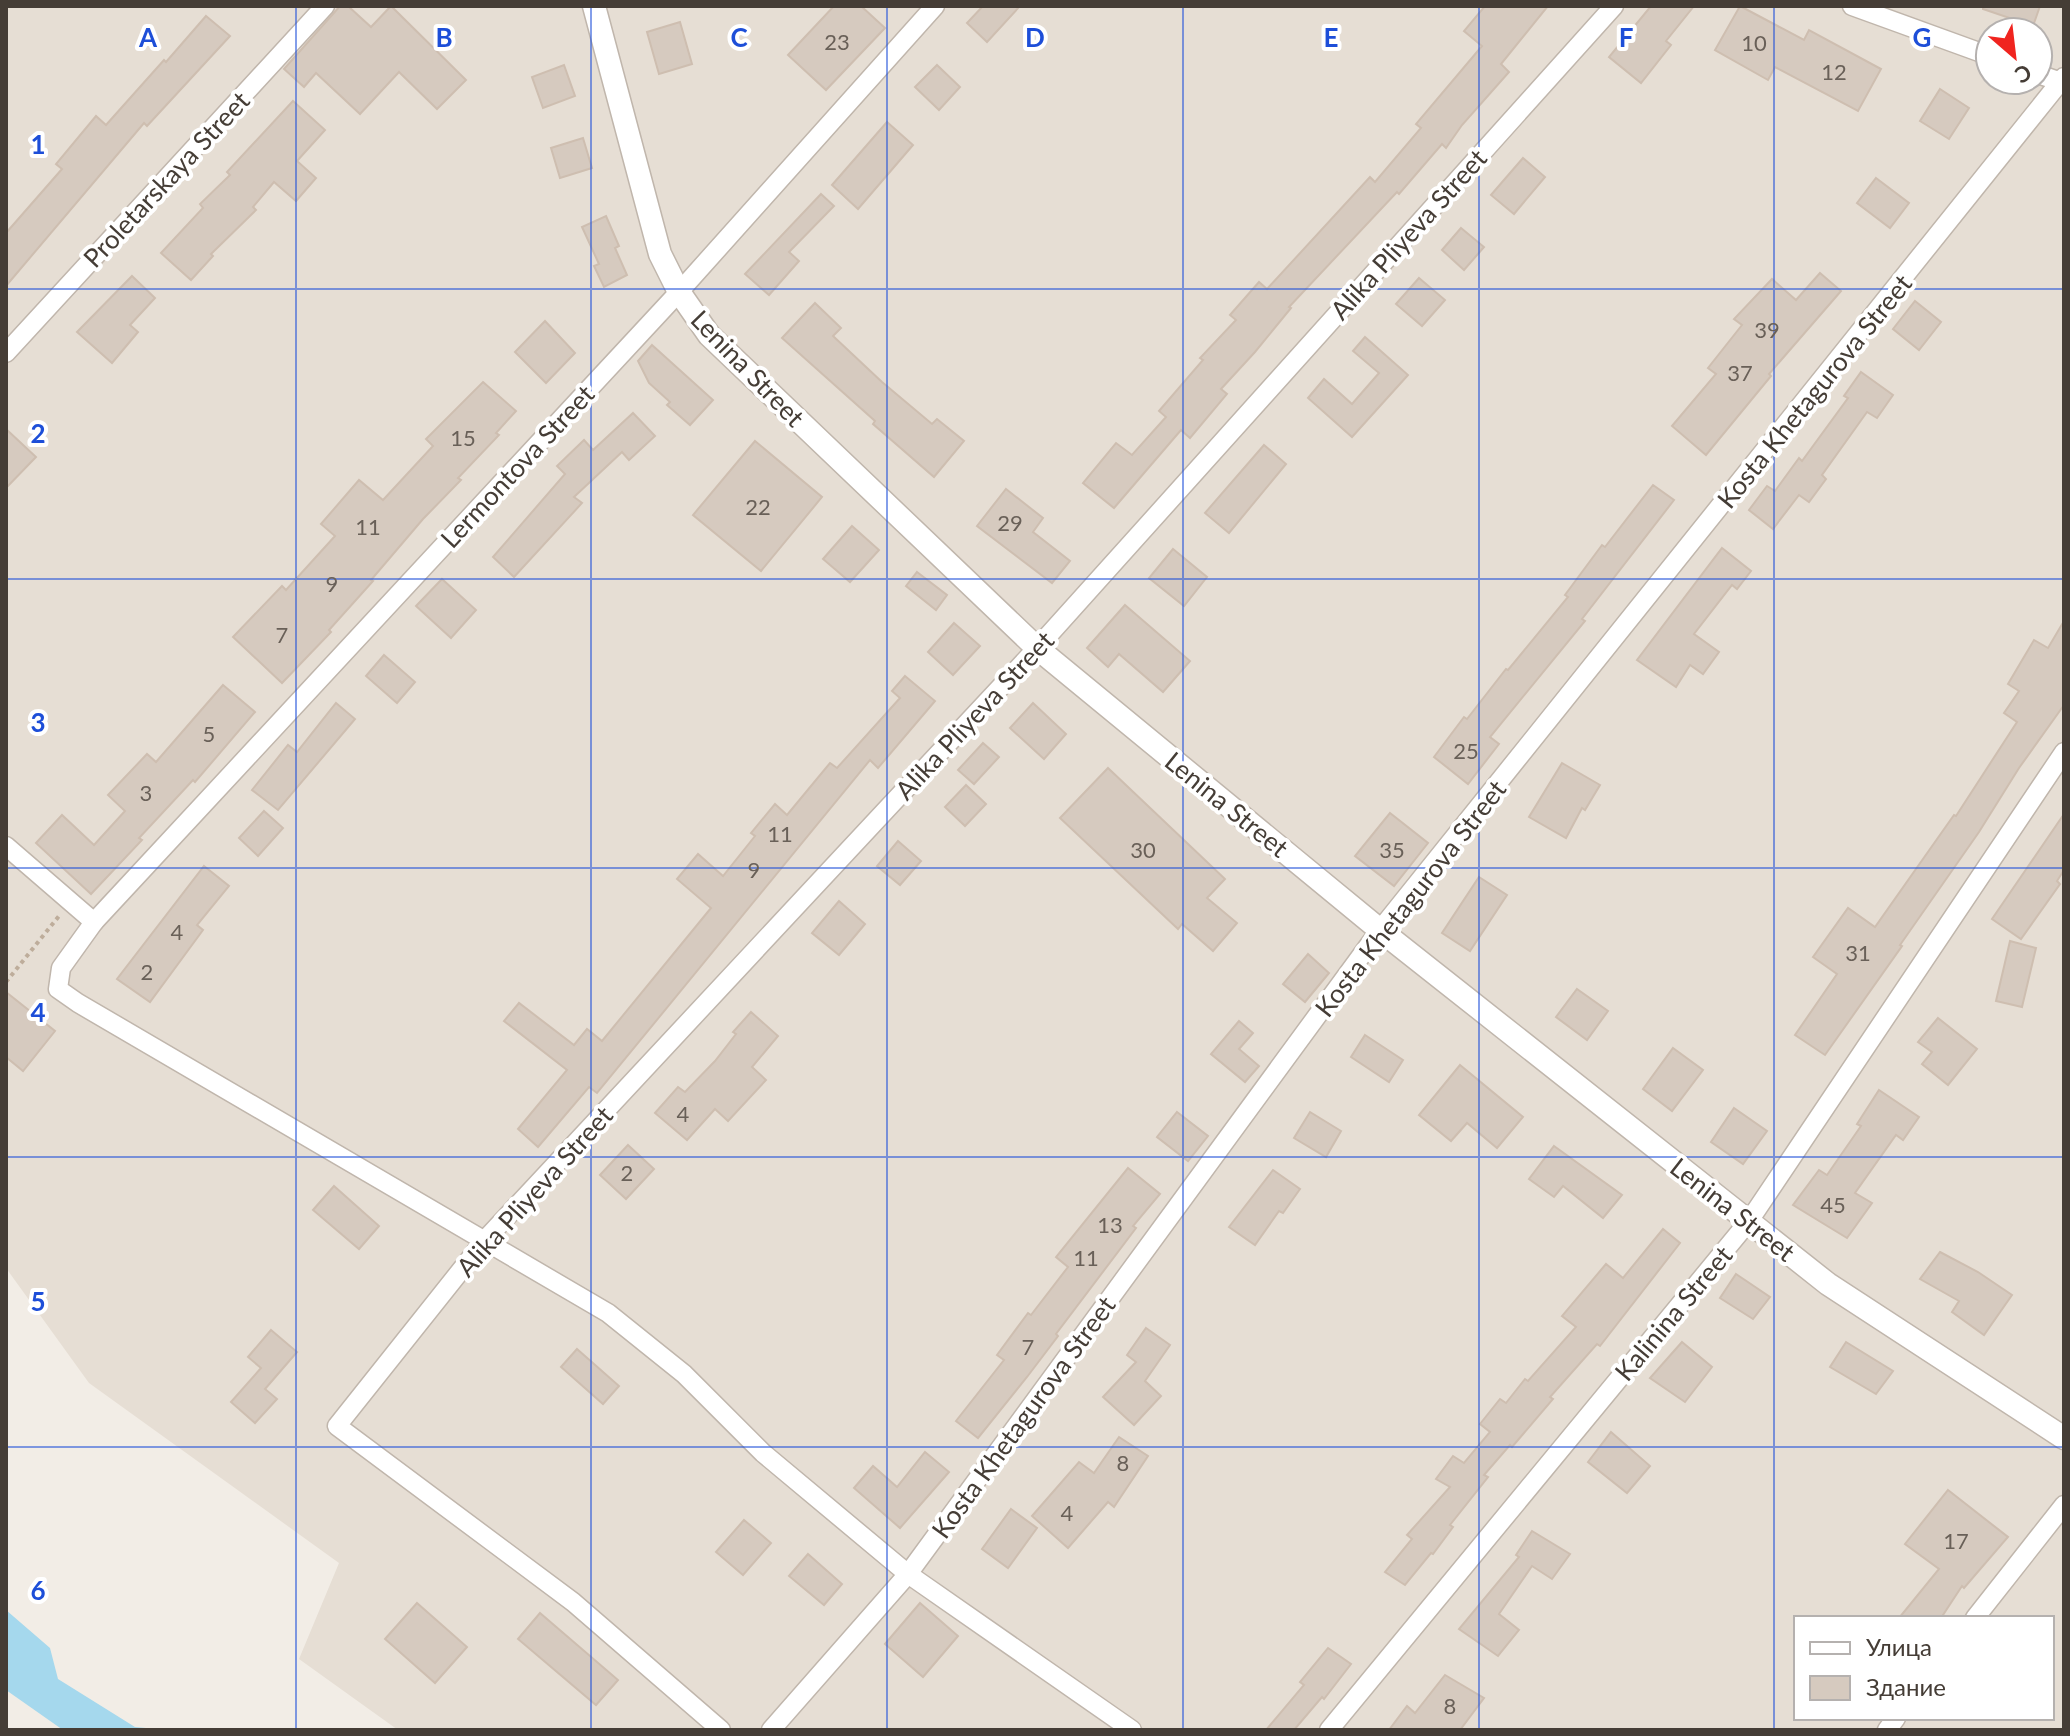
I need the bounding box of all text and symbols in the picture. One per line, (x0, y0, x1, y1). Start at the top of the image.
north arrow (1974, 16, 2054, 96)
text: A (138, 21, 158, 53)
text: B (435, 21, 453, 53)
text: C (730, 21, 748, 53)
text: D (1025, 21, 1045, 53)
text: E (1324, 21, 1338, 53)
text: F (1619, 21, 1633, 53)
text: G (1913, 21, 1931, 53)
house number: 23 (824, 28, 850, 55)
house number: 10 (1741, 29, 1767, 56)
house number: 12 (1821, 58, 1847, 85)
text: С (2010, 59, 2036, 90)
street label: Proletarskaya Street (76, 84, 256, 274)
text: 1 (30, 128, 46, 160)
street label: Alika Pliyeva Street (1323, 142, 1493, 326)
street label: Kosta Khetagurova Street (1710, 267, 1918, 514)
street label: Lenina Street (685, 303, 812, 433)
house number: 39 (1754, 316, 1780, 343)
house number: 37 (1727, 359, 1753, 386)
street label: Lermontova Street (433, 377, 601, 554)
text: 2 (30, 417, 46, 449)
house number: 15 (450, 424, 476, 451)
house number: 22 (745, 493, 771, 520)
house number: 29 (997, 509, 1023, 536)
house number: 11 (355, 513, 381, 540)
house number: 9 (326, 570, 338, 597)
house number: 7 (276, 621, 288, 648)
street label: Alika Pliyeva Street (888, 624, 1061, 806)
text: 3 (30, 706, 46, 738)
house number: 5 (203, 720, 215, 747)
house number: 25 (1453, 737, 1479, 764)
street label: Lenina Street (1159, 745, 1296, 864)
street label: Kosta Khetagurova Street (1308, 773, 1513, 1023)
house number: 3 (140, 779, 152, 806)
house number: 11 (767, 820, 793, 847)
house number: 30 (1130, 836, 1156, 863)
house number: 35 (1379, 836, 1405, 863)
house number: 9 (748, 856, 760, 883)
house number: 4 (171, 918, 184, 945)
house number: 31 (1845, 939, 1871, 966)
house number: 2 (141, 958, 153, 985)
text: 4 (30, 996, 46, 1028)
street label: Alika Pliyeva Street (449, 1099, 619, 1283)
house number: 4 (677, 1100, 690, 1127)
street label: Lenina Street (1664, 1150, 1802, 1268)
house number: 2 (621, 1159, 633, 1186)
house number: 45 (1820, 1191, 1846, 1218)
house number: 13 (1097, 1211, 1123, 1238)
street label: Kalinina Street (1607, 1239, 1739, 1387)
house number: 11 (1073, 1244, 1099, 1271)
text: 5 (30, 1285, 46, 1317)
street label: Kosta Khetagurova Street (924, 1289, 1122, 1544)
house number: 7 (1022, 1333, 1034, 1360)
house number: 8 (1117, 1449, 1129, 1476)
house number: 4 (1061, 1499, 1074, 1526)
house number: 17 (1943, 1527, 1969, 1554)
text: 6 (30, 1574, 46, 1606)
legend (1794, 1616, 2054, 1720)
text: Улица (1866, 1632, 1932, 1661)
text: Здание (1866, 1672, 1946, 1701)
house number: 8 (1444, 1692, 1456, 1719)

